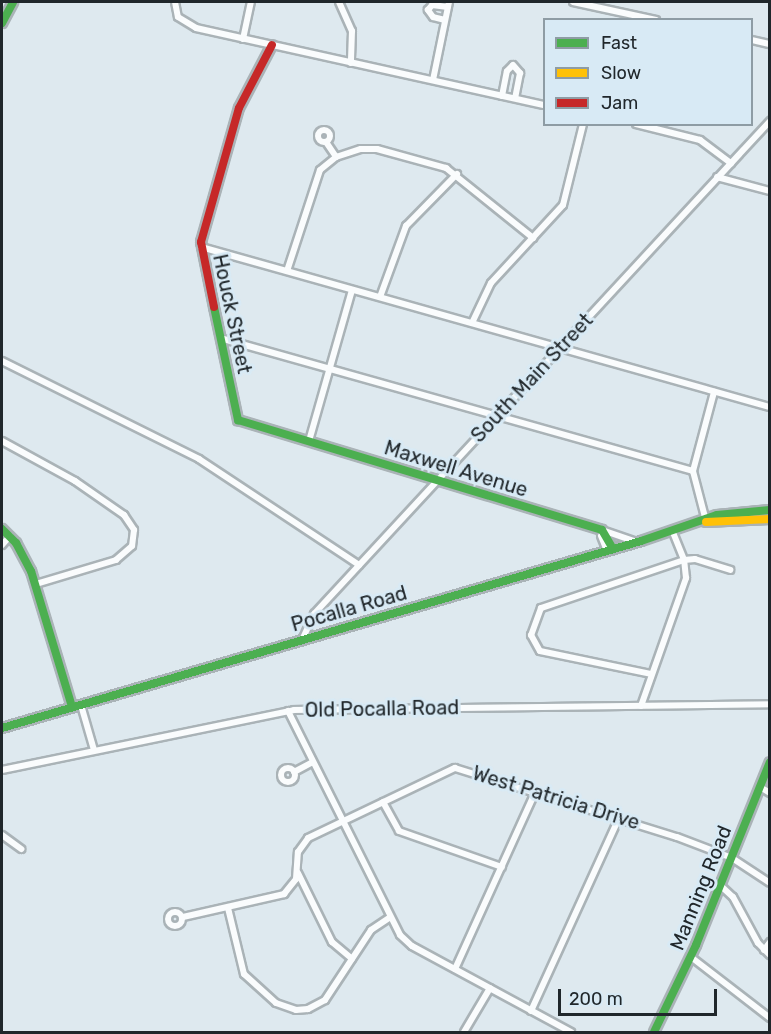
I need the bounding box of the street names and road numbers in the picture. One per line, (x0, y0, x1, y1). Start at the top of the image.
street label: Houck Street (208, 252, 256, 376)
street label: South Main Street (466, 309, 598, 447)
street label: Maxwell Avenue (381, 436, 531, 502)
street label: Pocalla Road (288, 581, 410, 637)
street label: Old Pocalla Road (305, 696, 459, 722)
street label: West Patricia Drive (470, 761, 642, 835)
street label: Manning Road (665, 822, 737, 954)

